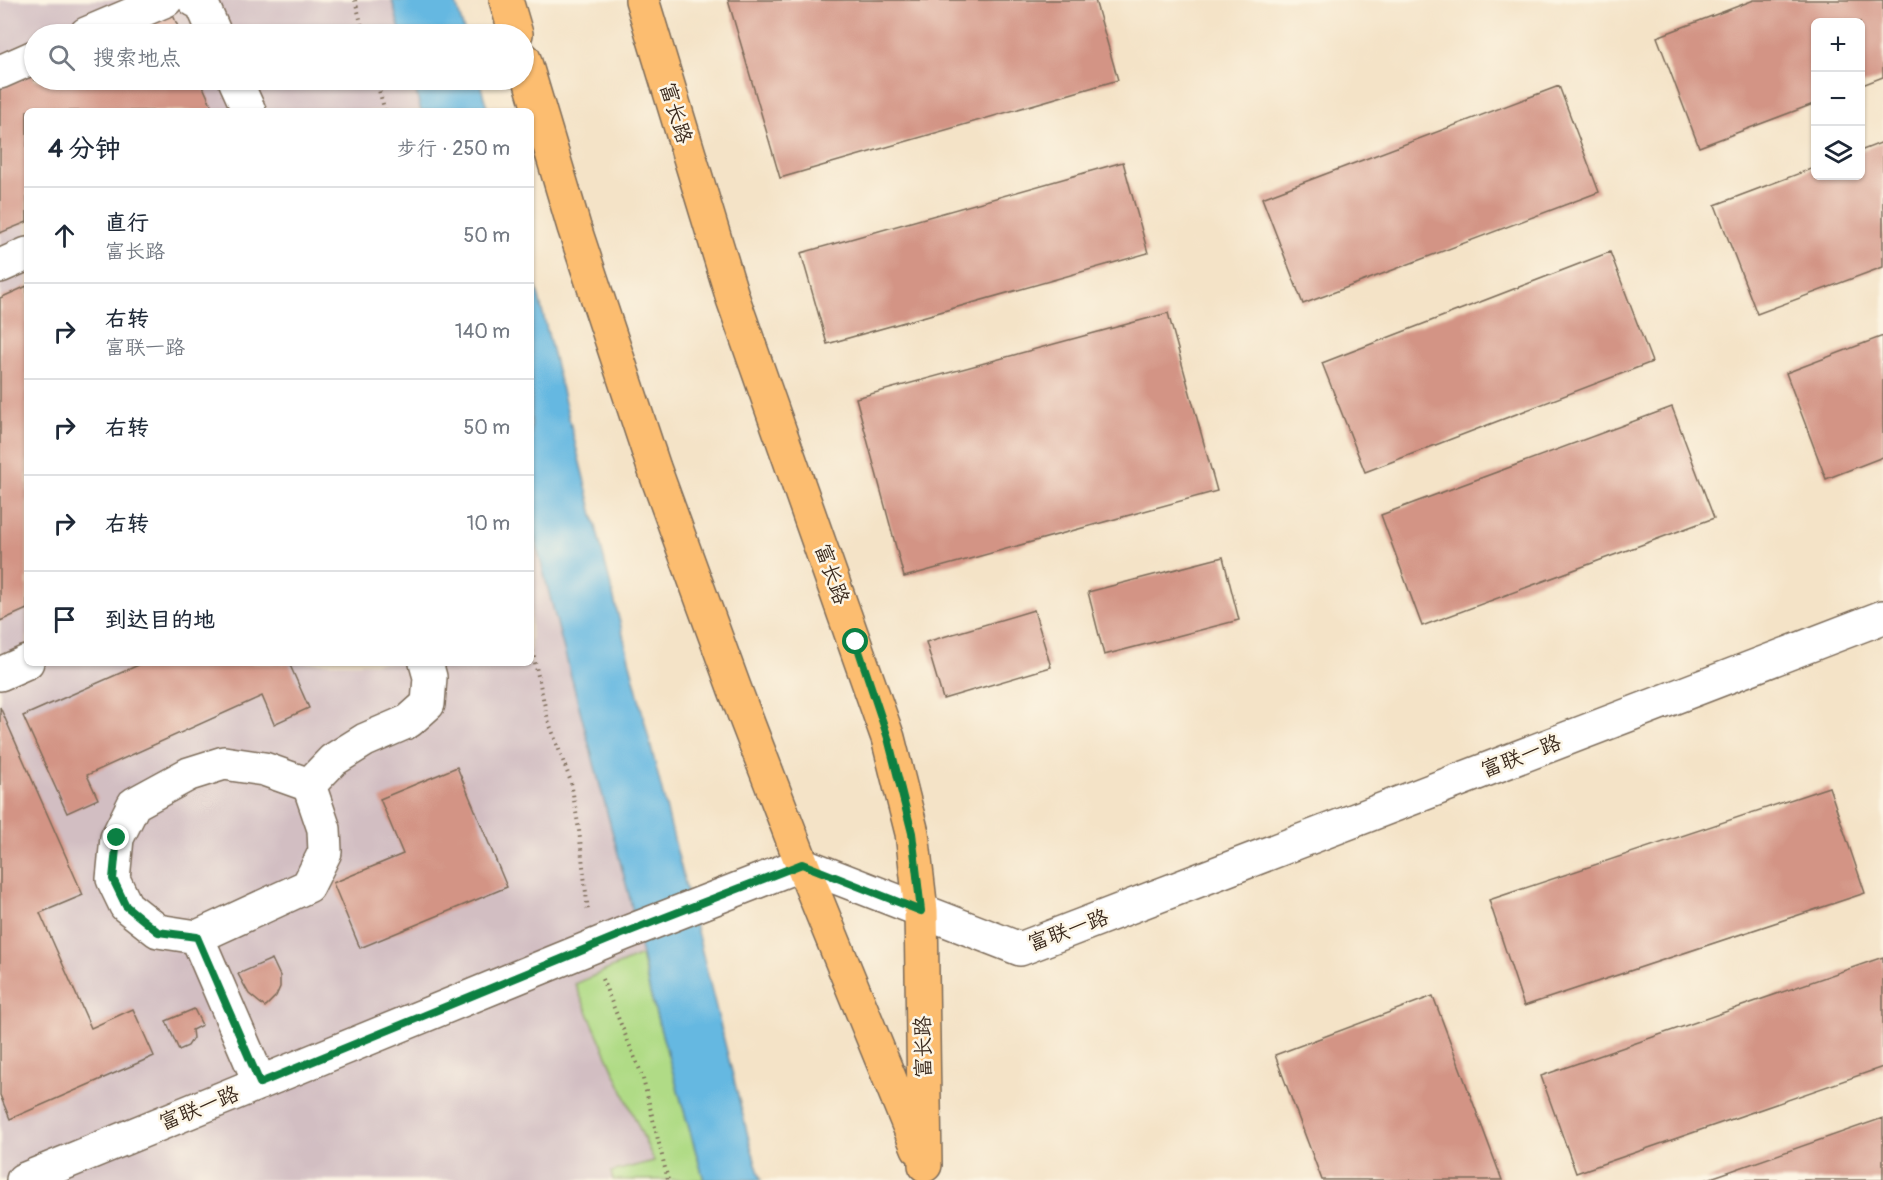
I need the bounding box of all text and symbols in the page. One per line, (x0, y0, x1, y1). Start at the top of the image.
map controls (1811, 18, 1865, 180)
button: + (1811, 18, 1865, 72)
search box (24, 24, 534, 90)
icon: search (45, 41, 78, 74)
text: 搜索地点 (93, 44, 181, 72)
button: − (1811, 72, 1865, 126)
street label: 富长路 (653, 79, 698, 147)
button: layers (1811, 126, 1865, 180)
text: 4 分钟 (48, 133, 121, 165)
text: 步行 · 250 m (397, 136, 510, 161)
text: 直行 (105, 209, 149, 237)
icon: ahead (48, 219, 81, 252)
text: 50 m (463, 223, 510, 248)
text: 富长路 (105, 239, 165, 264)
text: 右转 (105, 305, 149, 333)
icon: right (48, 315, 81, 348)
text: 140 m (455, 319, 510, 344)
text: 富联一路 (105, 335, 185, 360)
icon: right (48, 411, 81, 444)
text: 右转 (105, 414, 149, 442)
text: 50 m (463, 415, 510, 440)
icon: right (48, 507, 81, 540)
text: 右转 (105, 510, 149, 538)
text: 10 m (466, 511, 510, 536)
street label: 富长路 (808, 540, 855, 608)
icon: arrive (48, 603, 81, 636)
text: 到达目的地 (105, 606, 215, 634)
route start (842, 628, 868, 654)
street label: 富联一路 (1477, 729, 1565, 784)
route end (103, 824, 129, 850)
street label: 富联一路 (1024, 903, 1112, 958)
street label: 富长路 (909, 1015, 938, 1079)
street label: 富联一路 (155, 1080, 243, 1137)

